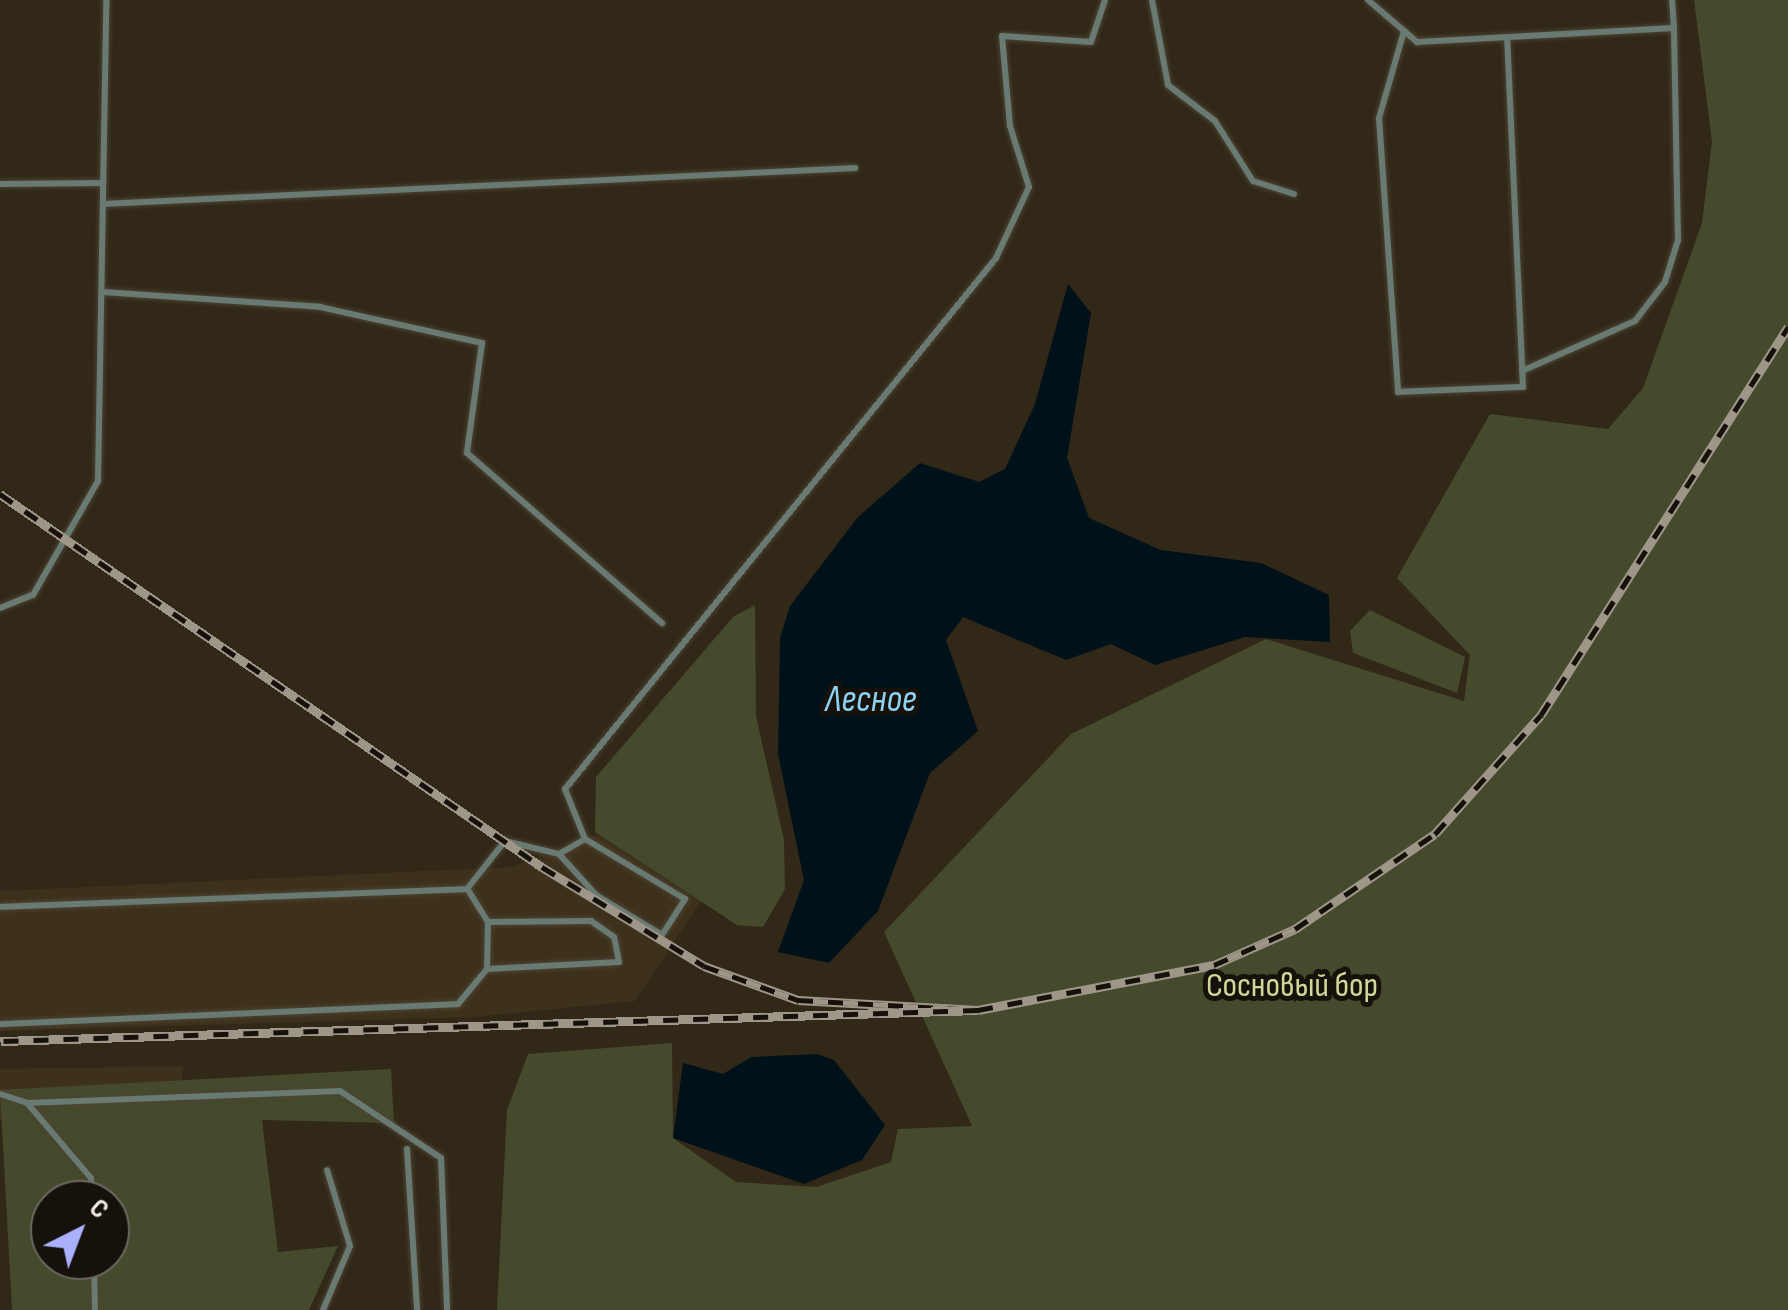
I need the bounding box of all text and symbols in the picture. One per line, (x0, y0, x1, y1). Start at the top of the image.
water label: Лесное (825, 677, 917, 723)
park label: Сосновый бор (1206, 965, 1378, 1007)
north arrow (30, 1180, 130, 1280)
text: С (83, 1192, 115, 1226)

